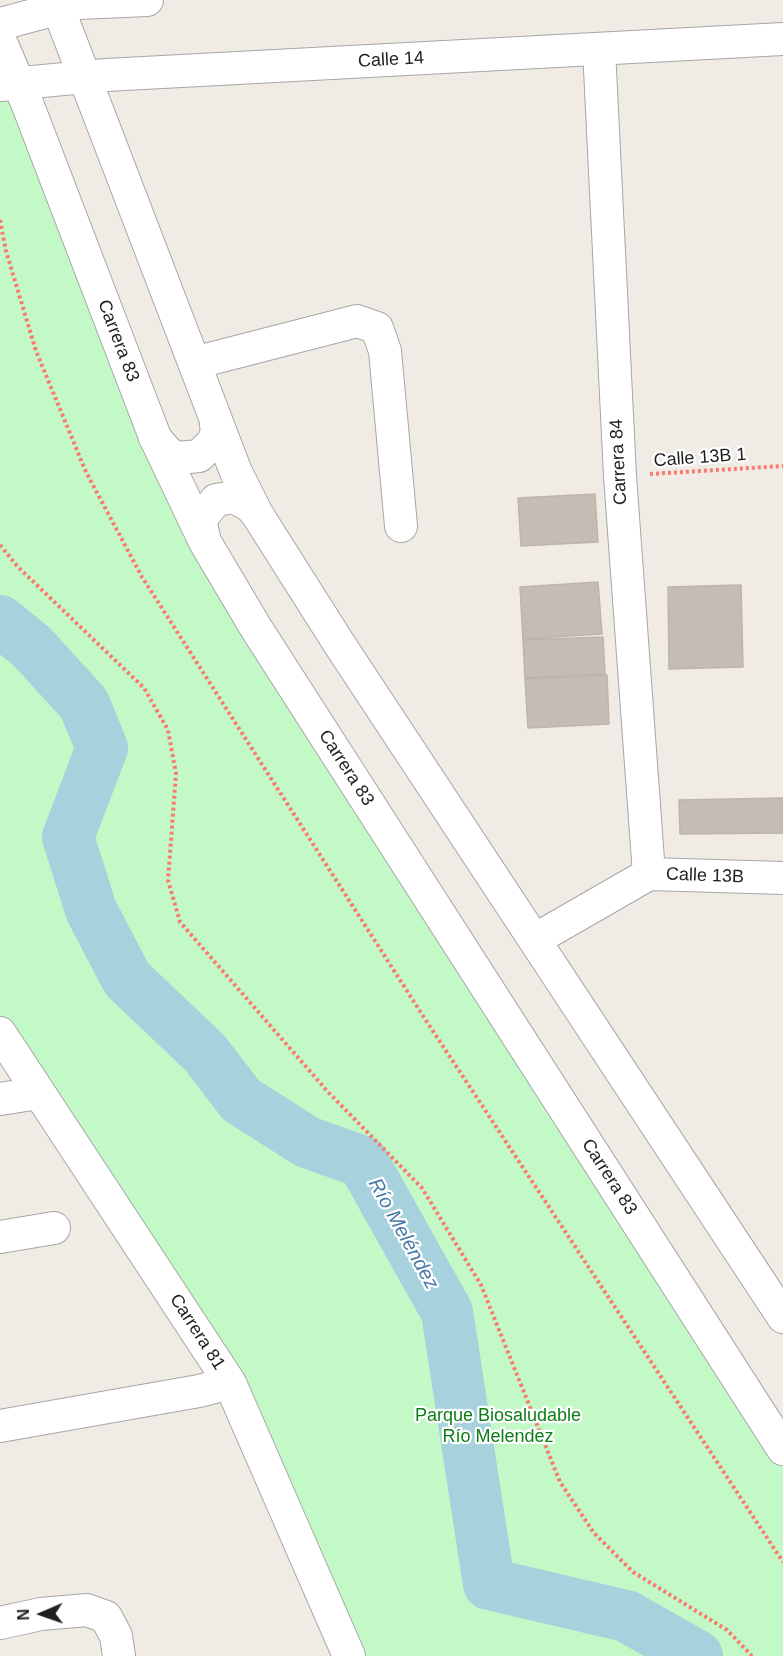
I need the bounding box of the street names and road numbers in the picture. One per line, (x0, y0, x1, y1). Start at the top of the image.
street label: Calle 14 (357, 47, 425, 73)
street label: Carrera 83 (93, 297, 143, 385)
street label: Carrera 84 (606, 418, 632, 506)
street label: Calle 13B 1 (653, 444, 747, 472)
street label: Carrera 83 (314, 726, 378, 810)
street label: Calle 13B (666, 864, 744, 888)
street label: Carrera 83 (577, 1135, 641, 1219)
street label: Carrera 81 (165, 1290, 229, 1374)

